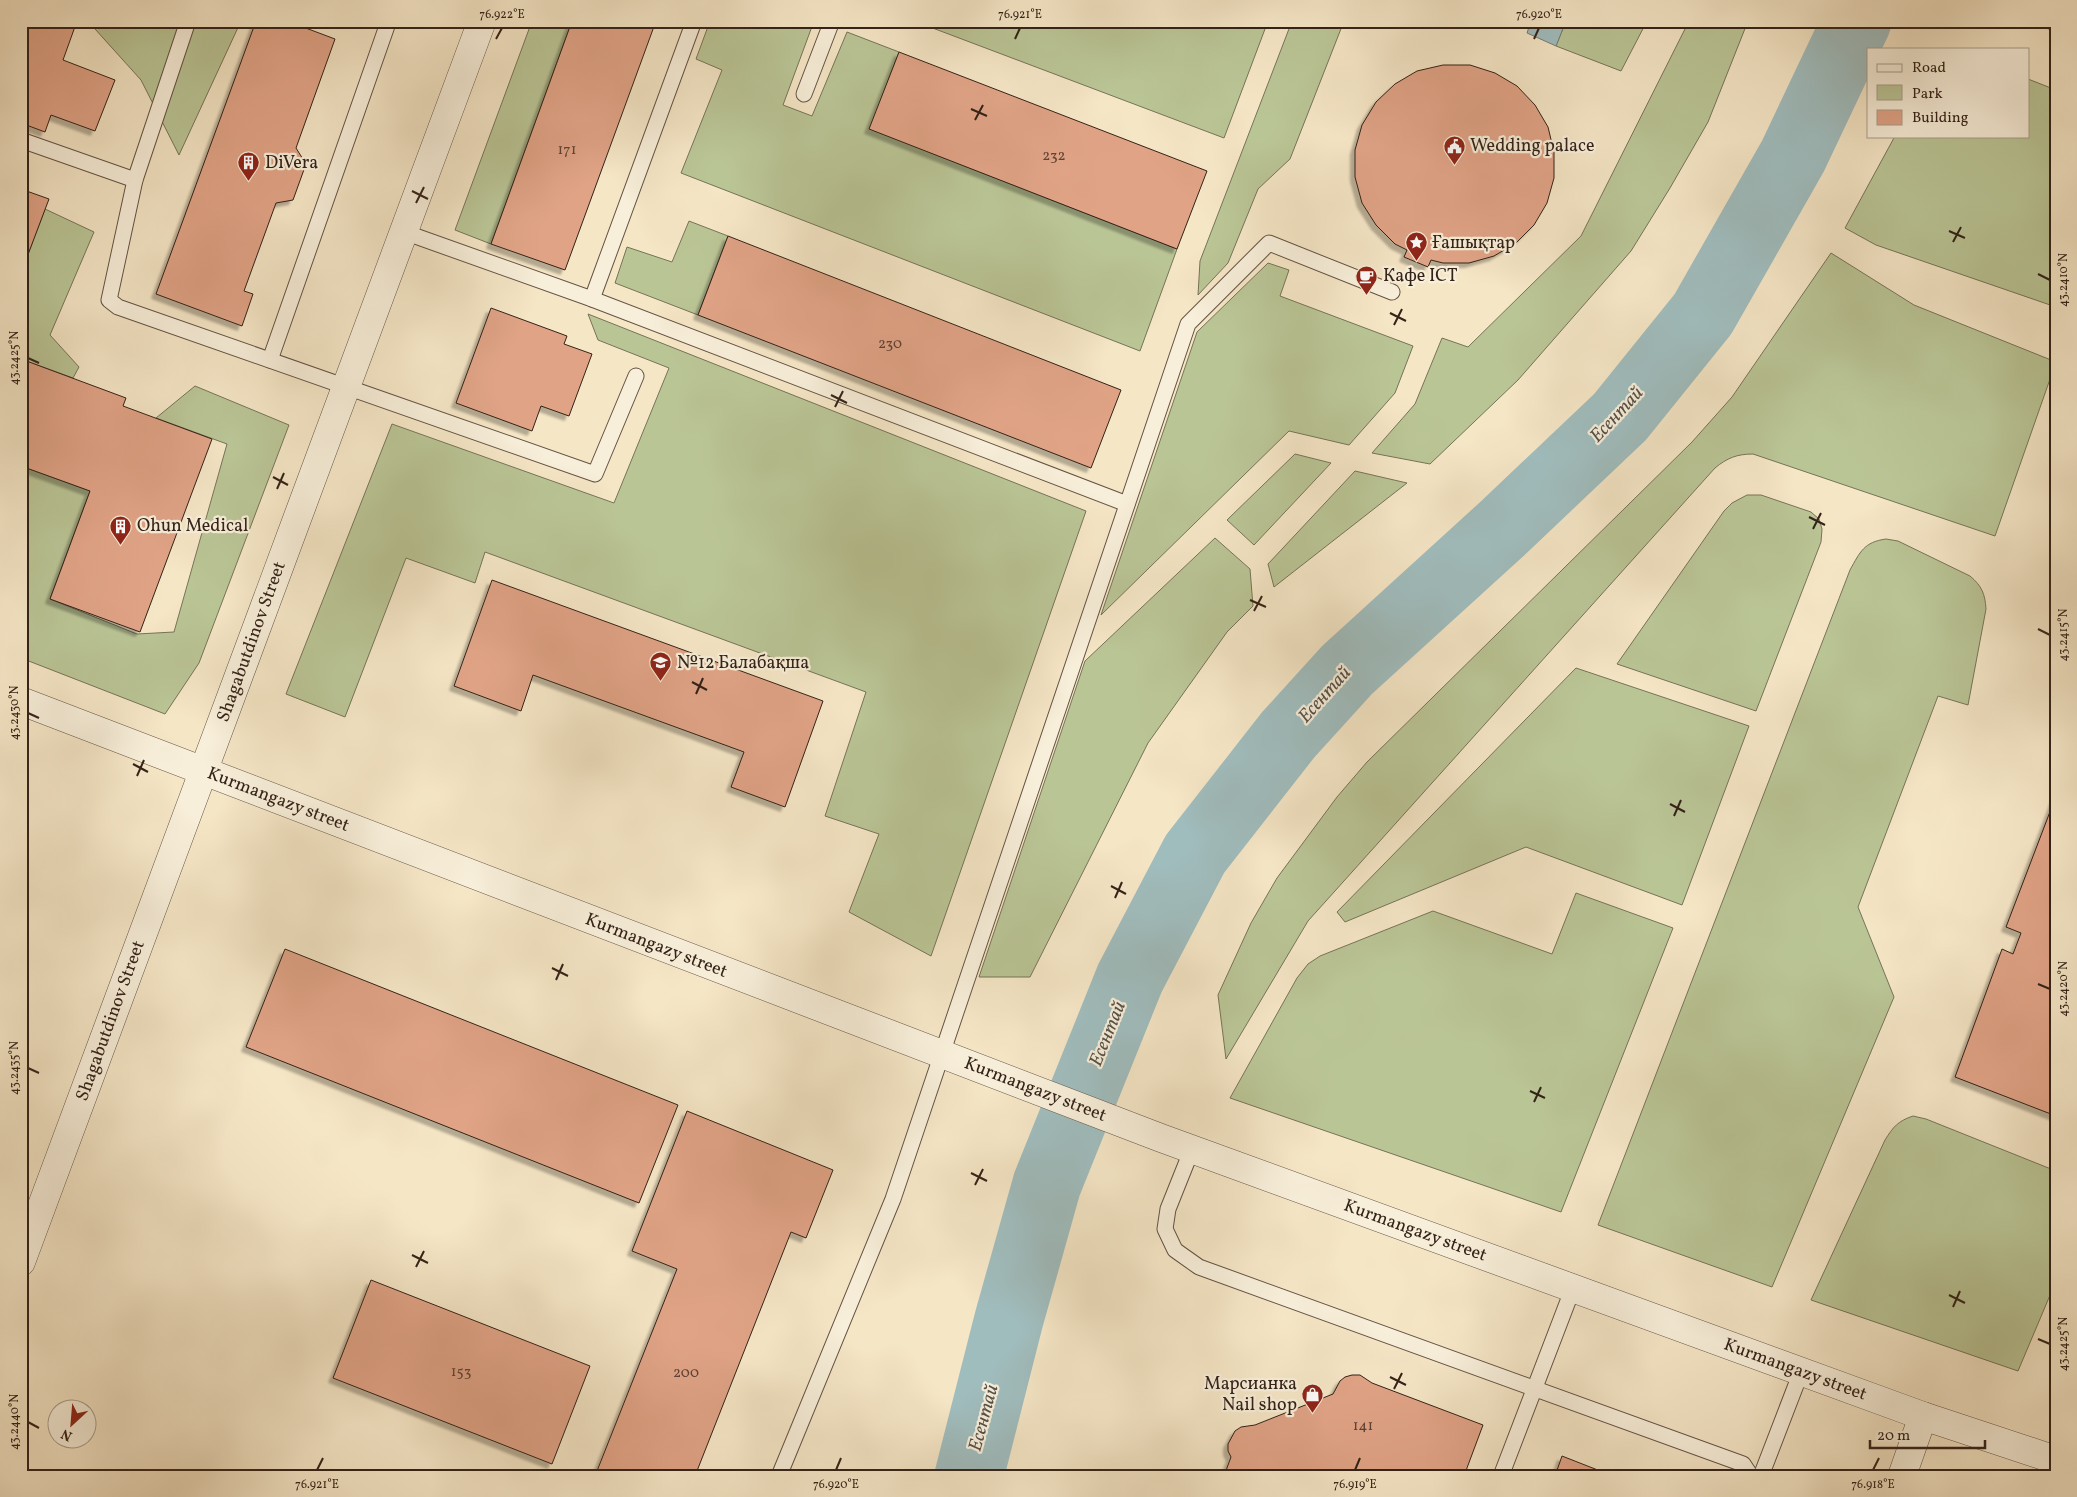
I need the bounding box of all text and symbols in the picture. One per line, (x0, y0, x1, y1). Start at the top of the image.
text: 76.922°E (479, 7, 525, 23)
text: 76.921°E (998, 7, 1042, 23)
text: 76.920°E (1516, 7, 1562, 23)
legend (1867, 48, 2030, 138)
text: Road (1912, 58, 1946, 79)
text: Park (1912, 84, 1943, 105)
text: Building (1912, 108, 1969, 129)
public building icon: Wedding palace (1442, 134, 1466, 165)
place label: Wedding palace (1470, 134, 1595, 159)
house number: 171 (558, 140, 576, 161)
house number: 232 (1042, 146, 1066, 167)
building icon: DiVera (237, 151, 261, 182)
place label: DiVera (265, 151, 318, 176)
place icon: Ғашықтар (1404, 231, 1428, 262)
place label: Ғашықтар (1432, 231, 1515, 256)
text: 43.2410°N (2056, 253, 2072, 307)
cafe icon: Кафе ICT (1355, 264, 1379, 295)
place label: Кафе ICT (1383, 264, 1458, 289)
text: 43.2425°N (7, 331, 23, 385)
house number: 230 (878, 334, 902, 355)
water label: Есентай (1584, 381, 1650, 449)
building icon: Ohun Medical (109, 514, 133, 545)
place label: Ohun Medical (137, 514, 248, 539)
street label: Shagabutdinov Street (211, 558, 293, 726)
text: 43.2415°N (2056, 609, 2072, 661)
school or university icon: №12 Балабақша (649, 651, 673, 682)
place label: №12 Балабақша (677, 651, 809, 676)
water label: Есентай (1293, 661, 1358, 729)
text: 43.2430°N (7, 686, 23, 740)
street label: Kurmangazy street (203, 761, 353, 839)
street label: Kurmangazy street (581, 907, 731, 985)
street label: Shagabutdinov Street (70, 937, 152, 1105)
text: 43.2420°N (2056, 961, 2072, 1017)
water label: Есентай (1083, 997, 1133, 1070)
text: 43.2435°N (7, 1041, 23, 1095)
street label: Kurmangazy street (960, 1051, 1110, 1129)
street label: Kurmangazy street (1340, 1194, 1490, 1268)
text: 43.2425°N (2056, 1317, 2072, 1371)
street label: Kurmangazy street (1720, 1333, 1870, 1407)
house number: 153 (451, 1362, 471, 1383)
house number: 200 (673, 1363, 699, 1384)
place label: Марсианка Nail shop (1204, 1372, 1297, 1418)
water label: Есентай (963, 1381, 1005, 1454)
shop icon: Марсианка Nail shop (1301, 1382, 1325, 1413)
text: 43.2440°N (7, 1394, 23, 1450)
north arrow (48, 1400, 98, 1450)
house number: 141 (1353, 1416, 1373, 1437)
scale bar (1870, 1417, 1984, 1449)
text: N (58, 1424, 76, 1445)
text: 20 m (1877, 1426, 1910, 1447)
text: 76.921°E (295, 1477, 339, 1493)
text: 76.920°E (813, 1477, 859, 1493)
text: 76.919°E (1333, 1477, 1377, 1493)
text: 76.918°E (1851, 1477, 1895, 1493)

